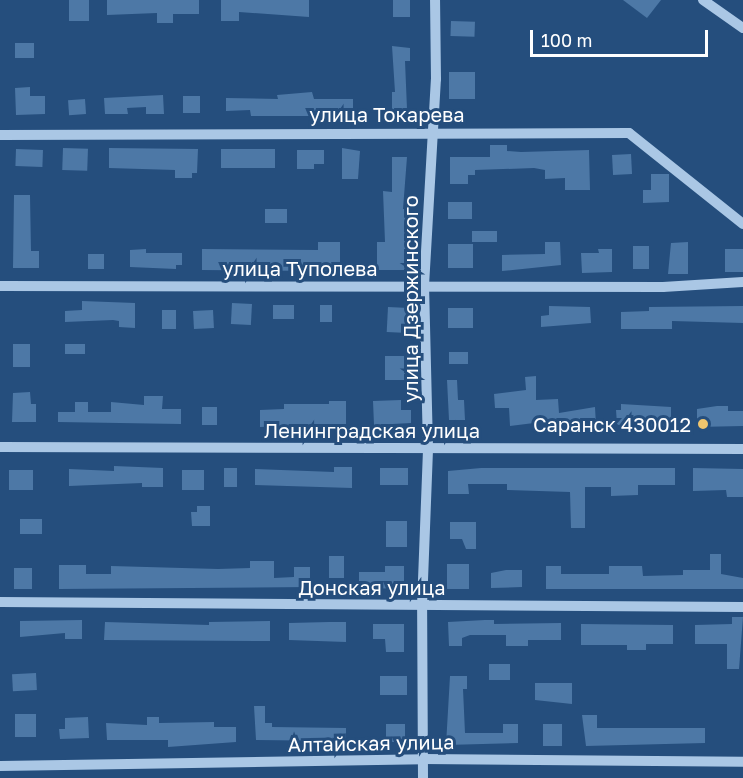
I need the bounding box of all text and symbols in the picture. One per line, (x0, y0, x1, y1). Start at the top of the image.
scale bar (533, 18, 712, 56)
text: 100 m (541, 29, 592, 51)
street label: улица Токарева (309, 102, 465, 126)
street label: улица Дзержинского (398, 195, 422, 403)
street label: улица Туполева (222, 256, 378, 280)
place label: Саранск 430012 (533, 412, 691, 436)
marker: Саранск 430012 (696, 417, 710, 431)
street label: Ленинградская улица (264, 418, 480, 442)
street label: Донская улица (298, 575, 446, 599)
street label: Алтайская улица (287, 730, 455, 756)

